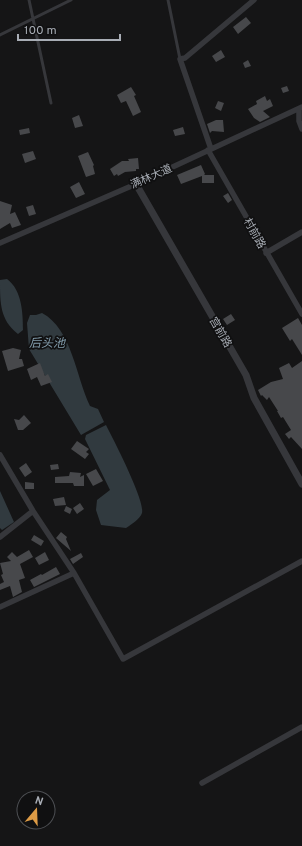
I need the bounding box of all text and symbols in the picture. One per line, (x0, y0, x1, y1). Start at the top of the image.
scale bar (18, 16, 120, 42)
text: 100 m (24, 23, 57, 39)
street label: 满林大道 (128, 162, 174, 192)
street label: 村前路 (240, 216, 268, 251)
street label: 宫前路 (206, 315, 234, 350)
water label: 后头池 (29, 336, 66, 352)
north arrow (16, 790, 56, 830)
text: N (33, 794, 45, 809)

